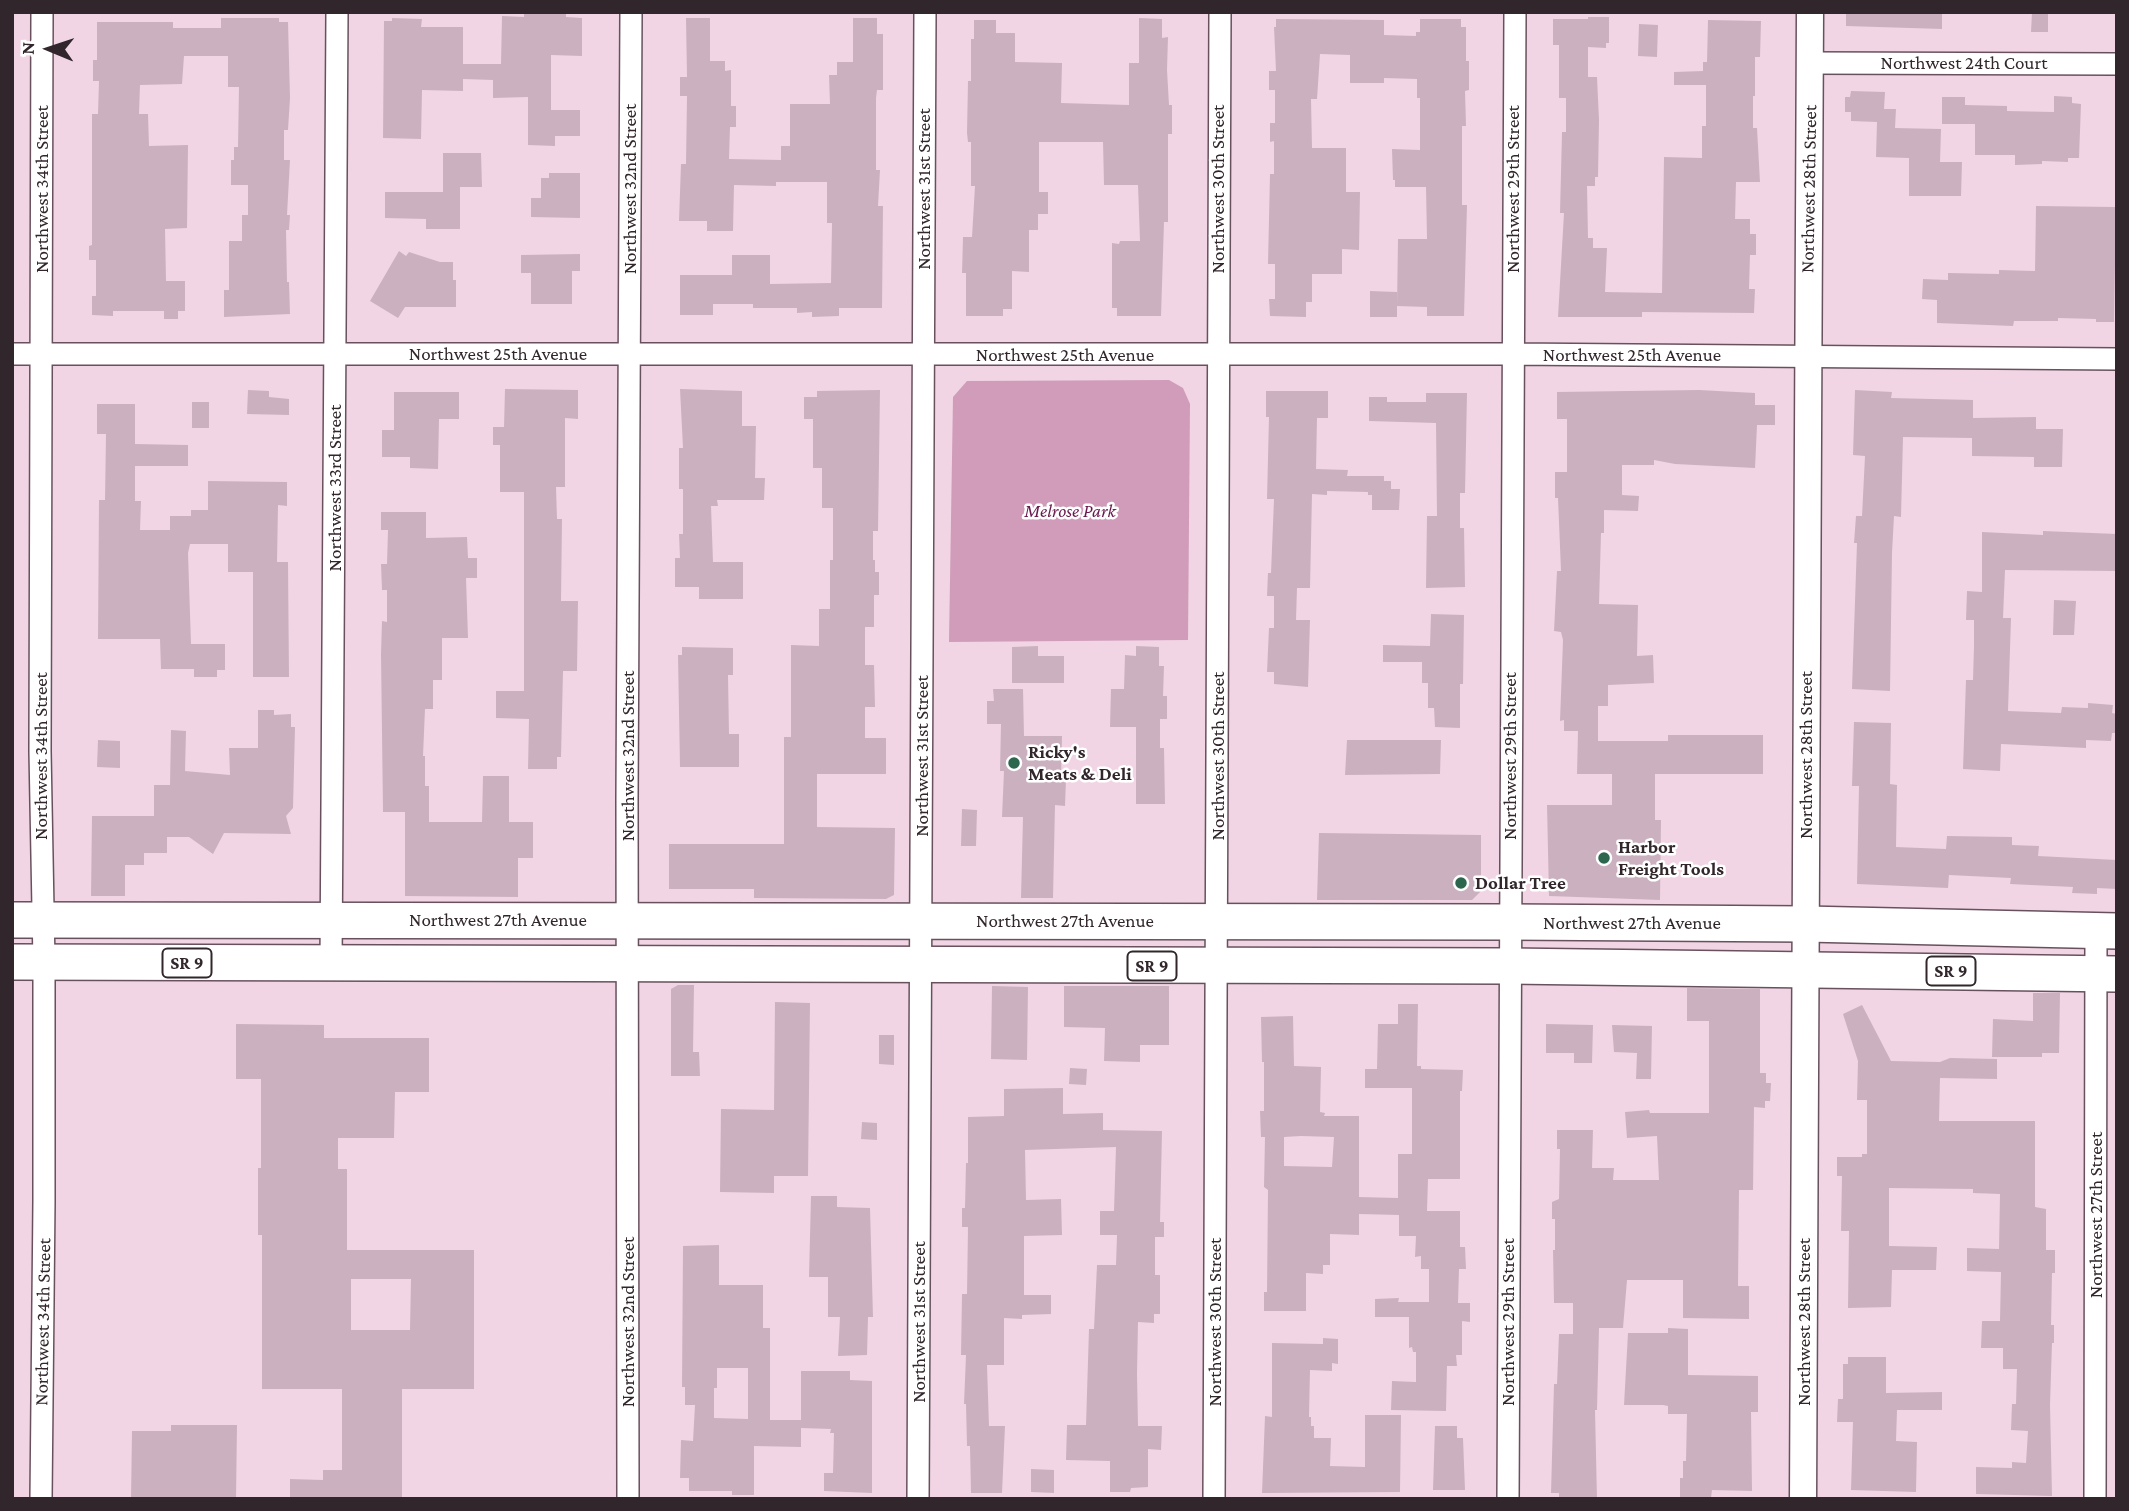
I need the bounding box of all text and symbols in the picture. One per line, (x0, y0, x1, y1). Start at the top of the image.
north arrow (14, 14, 84, 84)
text: N (17, 41, 38, 55)
street label: Northwest 24th Court (1881, 52, 2047, 74)
street label: Northwest 32nd Street (619, 104, 641, 274)
street label: Northwest 34th Street (31, 105, 53, 273)
street label: Northwest 30th Street (1207, 105, 1229, 273)
street label: Northwest 29th Street (1502, 105, 1524, 273)
street label: Northwest 28th Street (1796, 105, 1822, 273)
street label: Northwest 31st Street (913, 108, 935, 270)
street label: Northwest 25th Avenue (409, 343, 587, 365)
street label: Northwest 25th Avenue (976, 344, 1154, 366)
street label: Northwest 25th Avenue (1543, 344, 1721, 366)
street label: Northwest 33rd Street (324, 405, 346, 571)
park label: Melrose Park (1024, 500, 1116, 522)
street label: Northwest 32nd Street (617, 671, 639, 841)
street label: Northwest 28th Street (1795, 671, 1817, 839)
street label: Northwest 34th Street (30, 672, 52, 840)
street label: Northwest 30th Street (1207, 672, 1229, 840)
street label: Northwest 29th Street (1499, 672, 1521, 840)
street label: Northwest 31st Street (911, 675, 933, 837)
place label: Ricky's Meats & Deli (1028, 741, 1132, 785)
marker: Ricky's Meats & Deli (1006, 755, 1022, 771)
place label: Harbor Freight Tools (1618, 836, 1724, 880)
marker: Harbor Freight Tools (1596, 850, 1612, 866)
place label: Dollar Tree (1475, 872, 1566, 894)
marker: Dollar Tree (1453, 875, 1469, 891)
street label: Northwest 27th Avenue (409, 909, 587, 931)
street label: Northwest 27th Avenue (976, 910, 1154, 932)
street label: Northwest 27th Avenue (1543, 912, 1721, 934)
road number: SR 9 (162, 948, 212, 978)
road number: SR 9 (1128, 951, 1176, 981)
road number: SR 9 (1926, 956, 1976, 986)
street label: Northwest 27th Street (2085, 1132, 2107, 1298)
street label: Northwest 32nd Street (617, 1237, 639, 1407)
street label: Northwest 34th Street (30, 1238, 56, 1406)
street label: Northwest 30th Street (1204, 1238, 1226, 1406)
street label: Northwest 29th Street (1497, 1238, 1519, 1406)
street label: Northwest 28th Street (1793, 1238, 1815, 1406)
street label: Northwest 31st Street (908, 1241, 930, 1403)

